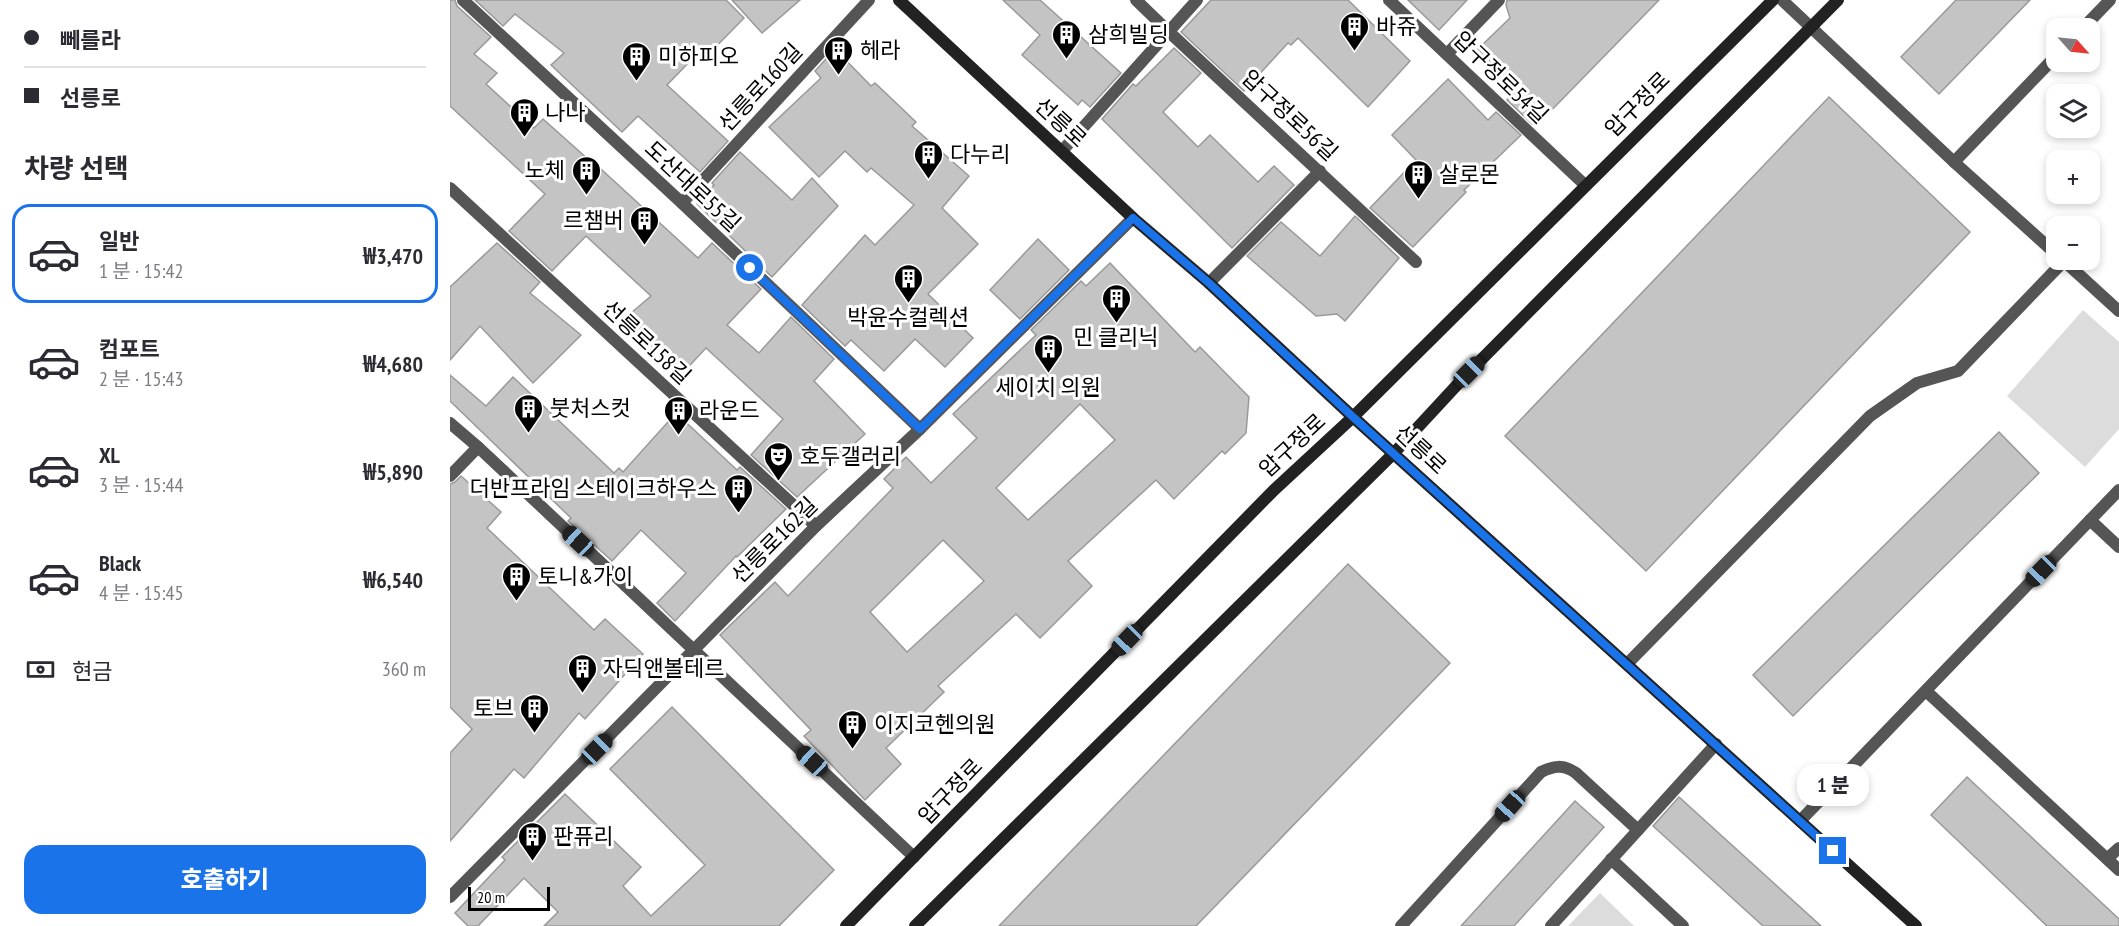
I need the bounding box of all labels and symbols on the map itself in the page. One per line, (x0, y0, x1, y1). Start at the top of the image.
building icon: 바쥬 (1339, 10, 1371, 52)
place label: 바쥬 (1376, 12, 1416, 40)
building icon: 삼희빌딩 (1051, 18, 1083, 60)
north arrow (2046, 18, 2100, 72)
place label: 삼희빌딩 (1088, 20, 1169, 48)
street label: 압구정로54길 (1448, 25, 1554, 129)
building icon: 헤라 (823, 34, 855, 76)
place label: 헤라 (860, 36, 900, 64)
street label: 선릉로160길 (712, 37, 808, 137)
building icon: 미하피오 (621, 40, 653, 82)
place label: 미하피오 (658, 42, 739, 70)
street label: 압구정로56길 (1236, 63, 1344, 167)
street label: 압구정로 (1598, 65, 1676, 143)
street label: 선릉로 (1029, 91, 1093, 153)
building icon: 나나 (508, 96, 540, 138)
place label: 나나 (545, 98, 585, 126)
street label: 도산대로55길 (639, 134, 747, 238)
building icon: 다누리 (913, 138, 945, 180)
place label: 다누리 (950, 140, 1011, 168)
building icon: 노체 (570, 154, 602, 196)
place label: 노체 (525, 156, 565, 184)
building icon: 살로몬 (1402, 158, 1434, 200)
place label: 살로몬 (1439, 160, 1500, 188)
building icon: 르챔버 (629, 204, 661, 246)
place label: 르챔버 (563, 206, 624, 234)
route start (736, 254, 763, 281)
building icon: 박윤수컬렉션 (892, 262, 924, 304)
building icon: 민 클리닉 (1100, 282, 1132, 324)
street label: 선릉로158길 (597, 294, 697, 390)
place label: 박윤수컬렉션 (847, 303, 969, 331)
place label: 민 클리닉 (1073, 323, 1159, 351)
building icon: 세이치 의원 (1032, 332, 1064, 374)
car (1450, 353, 1488, 391)
place label: 세이치 의원 (995, 373, 1101, 401)
building icon: 붓처스컷 (513, 392, 545, 434)
place label: 붓처스컷 (550, 394, 631, 422)
building icon: 라운드 (662, 394, 694, 436)
place label: 라운드 (699, 396, 760, 424)
street label: 압구정로 (1253, 407, 1331, 483)
street label: 선릉로 (1389, 418, 1453, 480)
theatre icon: 호두갤러리 (763, 440, 795, 482)
place label: 호두갤러리 (800, 442, 901, 470)
building icon: 더반프라임 스테이크하우스 (722, 472, 754, 514)
place label: 더반프라임 스테이크하우스 (469, 474, 717, 502)
street label: 선릉로162길 (725, 491, 823, 589)
car (559, 522, 597, 560)
car (2022, 552, 2060, 590)
building icon: 토니&가이 (501, 560, 533, 602)
place label: 토니&가이 (538, 562, 633, 590)
car (1108, 621, 1146, 659)
building icon: 자딕앤볼테르 (566, 652, 598, 694)
place label: 자딕앤볼테르 (603, 654, 724, 682)
building icon: 토브 (519, 692, 551, 734)
place label: 토브 (474, 694, 514, 722)
building icon: 이지코헨의원 (837, 708, 869, 750)
place label: 이지코헨의원 (874, 710, 995, 738)
car (578, 730, 616, 768)
car (793, 742, 831, 780)
street label: 압구정로 (912, 752, 988, 830)
callout: 1 분 (1797, 764, 1869, 806)
car (1491, 787, 1529, 825)
building icon: 판퓨리 (516, 820, 548, 862)
place label: 판퓨리 (553, 822, 614, 850)
route end (1819, 837, 1846, 864)
scale bar (468, 884, 550, 912)

